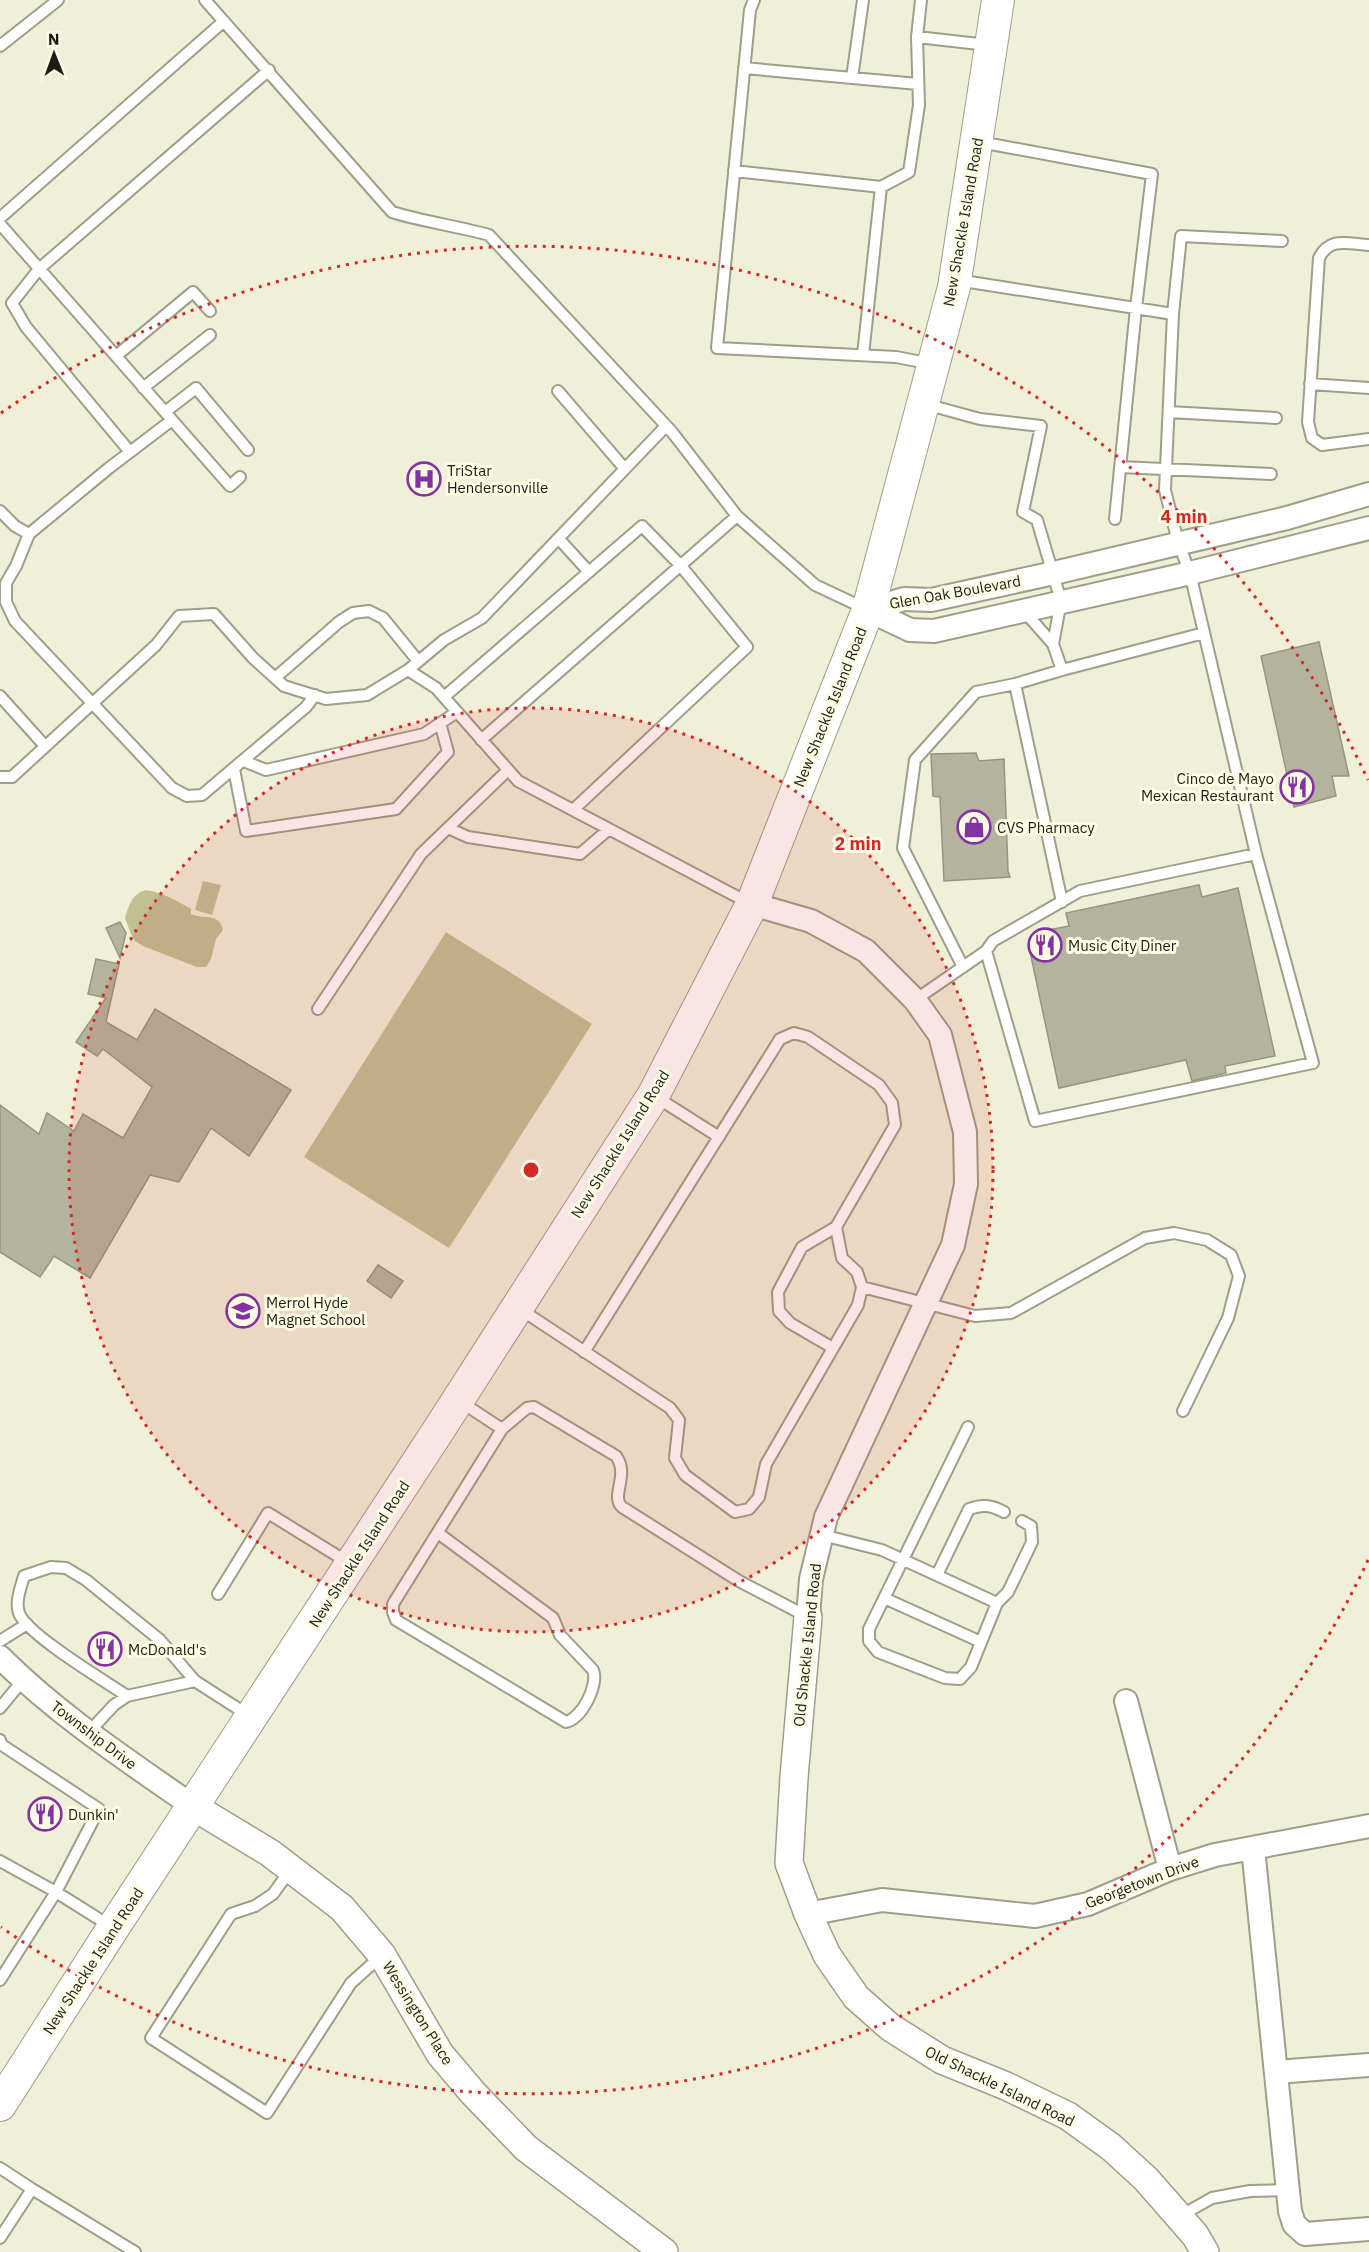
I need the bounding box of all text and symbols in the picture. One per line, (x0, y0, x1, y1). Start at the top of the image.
north arrow (24, 24, 84, 84)
text: N (48, 29, 60, 49)
street label: New Shackle Island Road (939, 136, 987, 308)
hospital icon: TriStar Hendersonville (406, 461, 442, 497)
place label: TriStar Hendersonville (447, 461, 548, 497)
text: 4 min (1160, 505, 1208, 528)
street label: Glen Oak Boulevard (888, 571, 1022, 613)
street label: New Shackle Island Road (789, 624, 871, 790)
place label: Cinco de Mayo Mexican Restaurant (1141, 769, 1274, 805)
restaurant icon: Cinco de Mayo Mexican Restaurant (1279, 769, 1315, 805)
shop icon: CVS Pharmacy (956, 809, 992, 845)
place label: CVS Pharmacy (997, 818, 1095, 837)
text: 2 min (834, 832, 882, 855)
restaurant icon: Music City Diner (1027, 927, 1063, 963)
place label: Music City Diner (1068, 936, 1177, 955)
street label: New Shackle Island Road (567, 1066, 673, 1222)
centre of rings (521, 1160, 541, 1180)
school or university icon: Merrol Hyde Magnet School (225, 1293, 261, 1329)
place label: Merrol Hyde Magnet School (266, 1293, 365, 1329)
street label: New Shackle Island Road (304, 1477, 414, 1631)
street label: Old Shackle Island Road (789, 1562, 825, 1728)
restaurant icon: McDonald's (87, 1631, 123, 1667)
place label: McDonald's (128, 1640, 206, 1659)
street label: Township Drive (47, 1697, 141, 1773)
restaurant icon: Dunkin' (27, 1796, 63, 1832)
place label: Dunkin' (68, 1805, 119, 1824)
street label: Georgetown Drive (1082, 1852, 1202, 1912)
street label: New Shackle Island Road (38, 1884, 148, 2038)
street label: Wessington Place (379, 1958, 457, 2068)
street label: Old Shackle Island Road (922, 2041, 1078, 2131)

